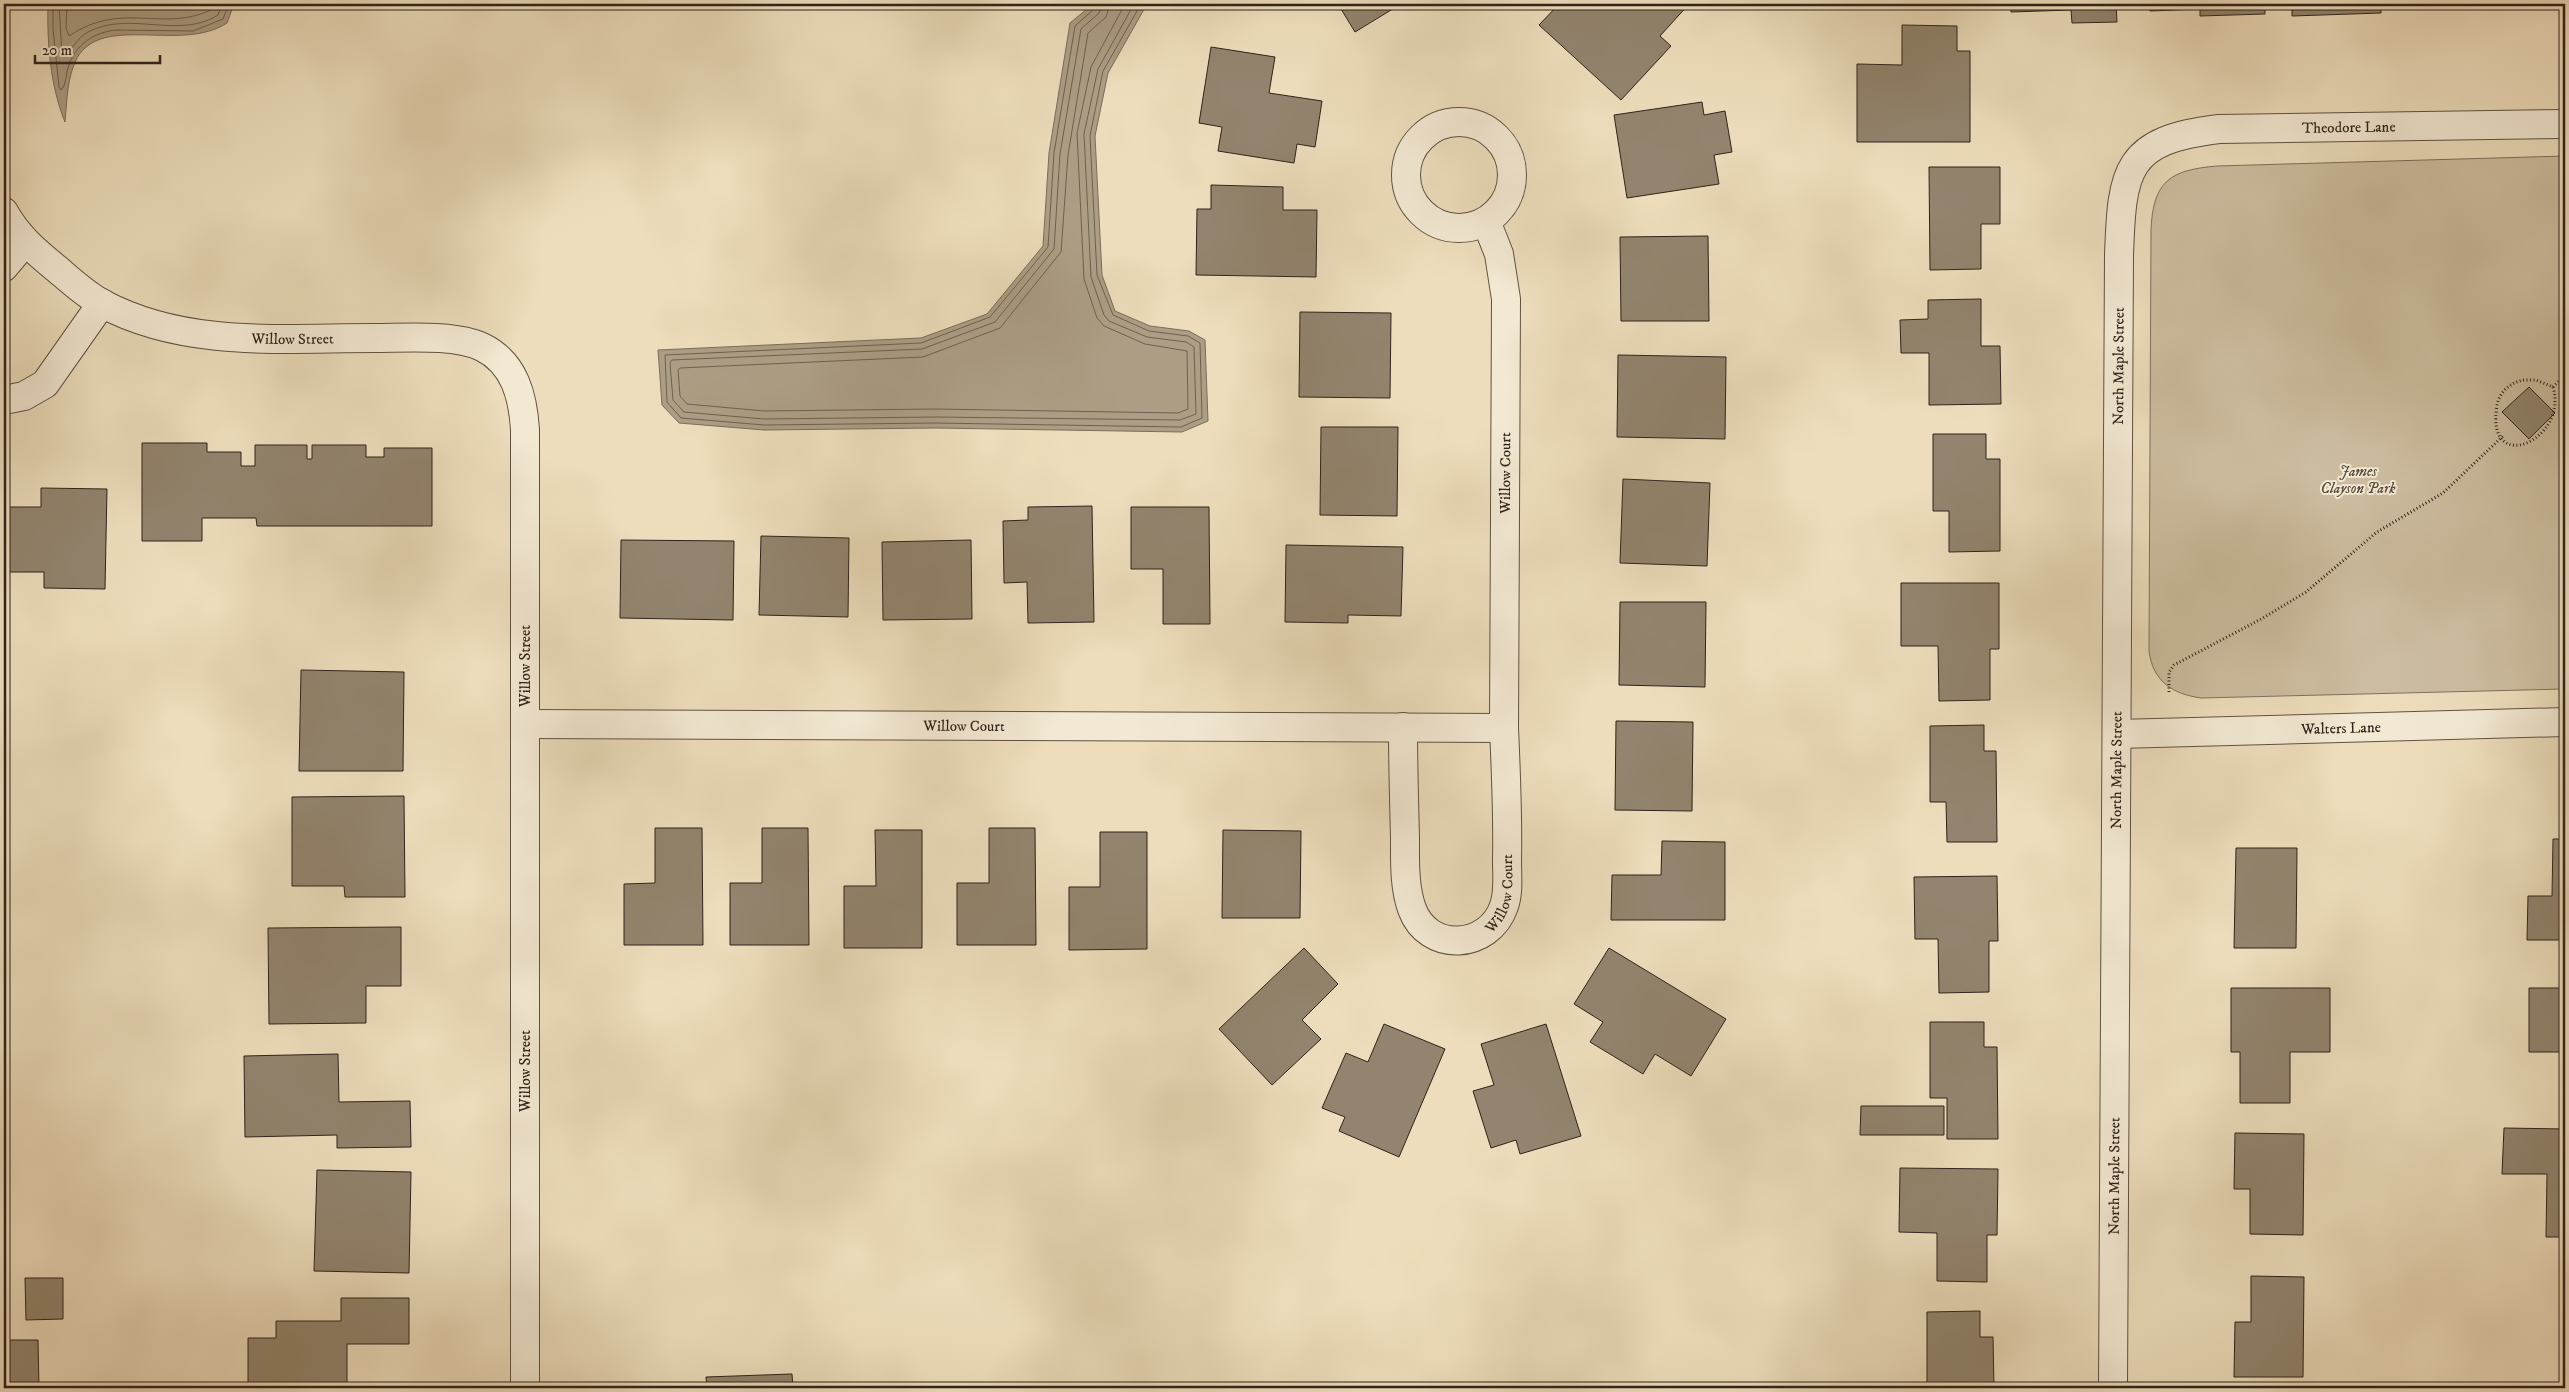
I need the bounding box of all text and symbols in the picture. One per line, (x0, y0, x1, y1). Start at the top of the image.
scale bar (35, 32, 160, 64)
text: 20 m (42, 41, 72, 60)
street label: Theodore Lane (2302, 117, 2396, 137)
street label: North Maple Street (2109, 307, 2128, 425)
street label: Willow Street (250, 329, 334, 348)
street label: Willow Court (1495, 432, 1515, 515)
park label: James Clayson Park (2320, 462, 2396, 498)
street label: Willow Street (516, 625, 535, 708)
street label: North Maple Street (2106, 711, 2126, 829)
street label: Willow Court (922, 716, 1005, 735)
street label: Walters Lane (2300, 717, 2381, 739)
street label: Willow Court (1480, 854, 1517, 937)
street label: Willow Street (516, 1030, 535, 1113)
street label: North Maple Street (2104, 1117, 2124, 1235)

